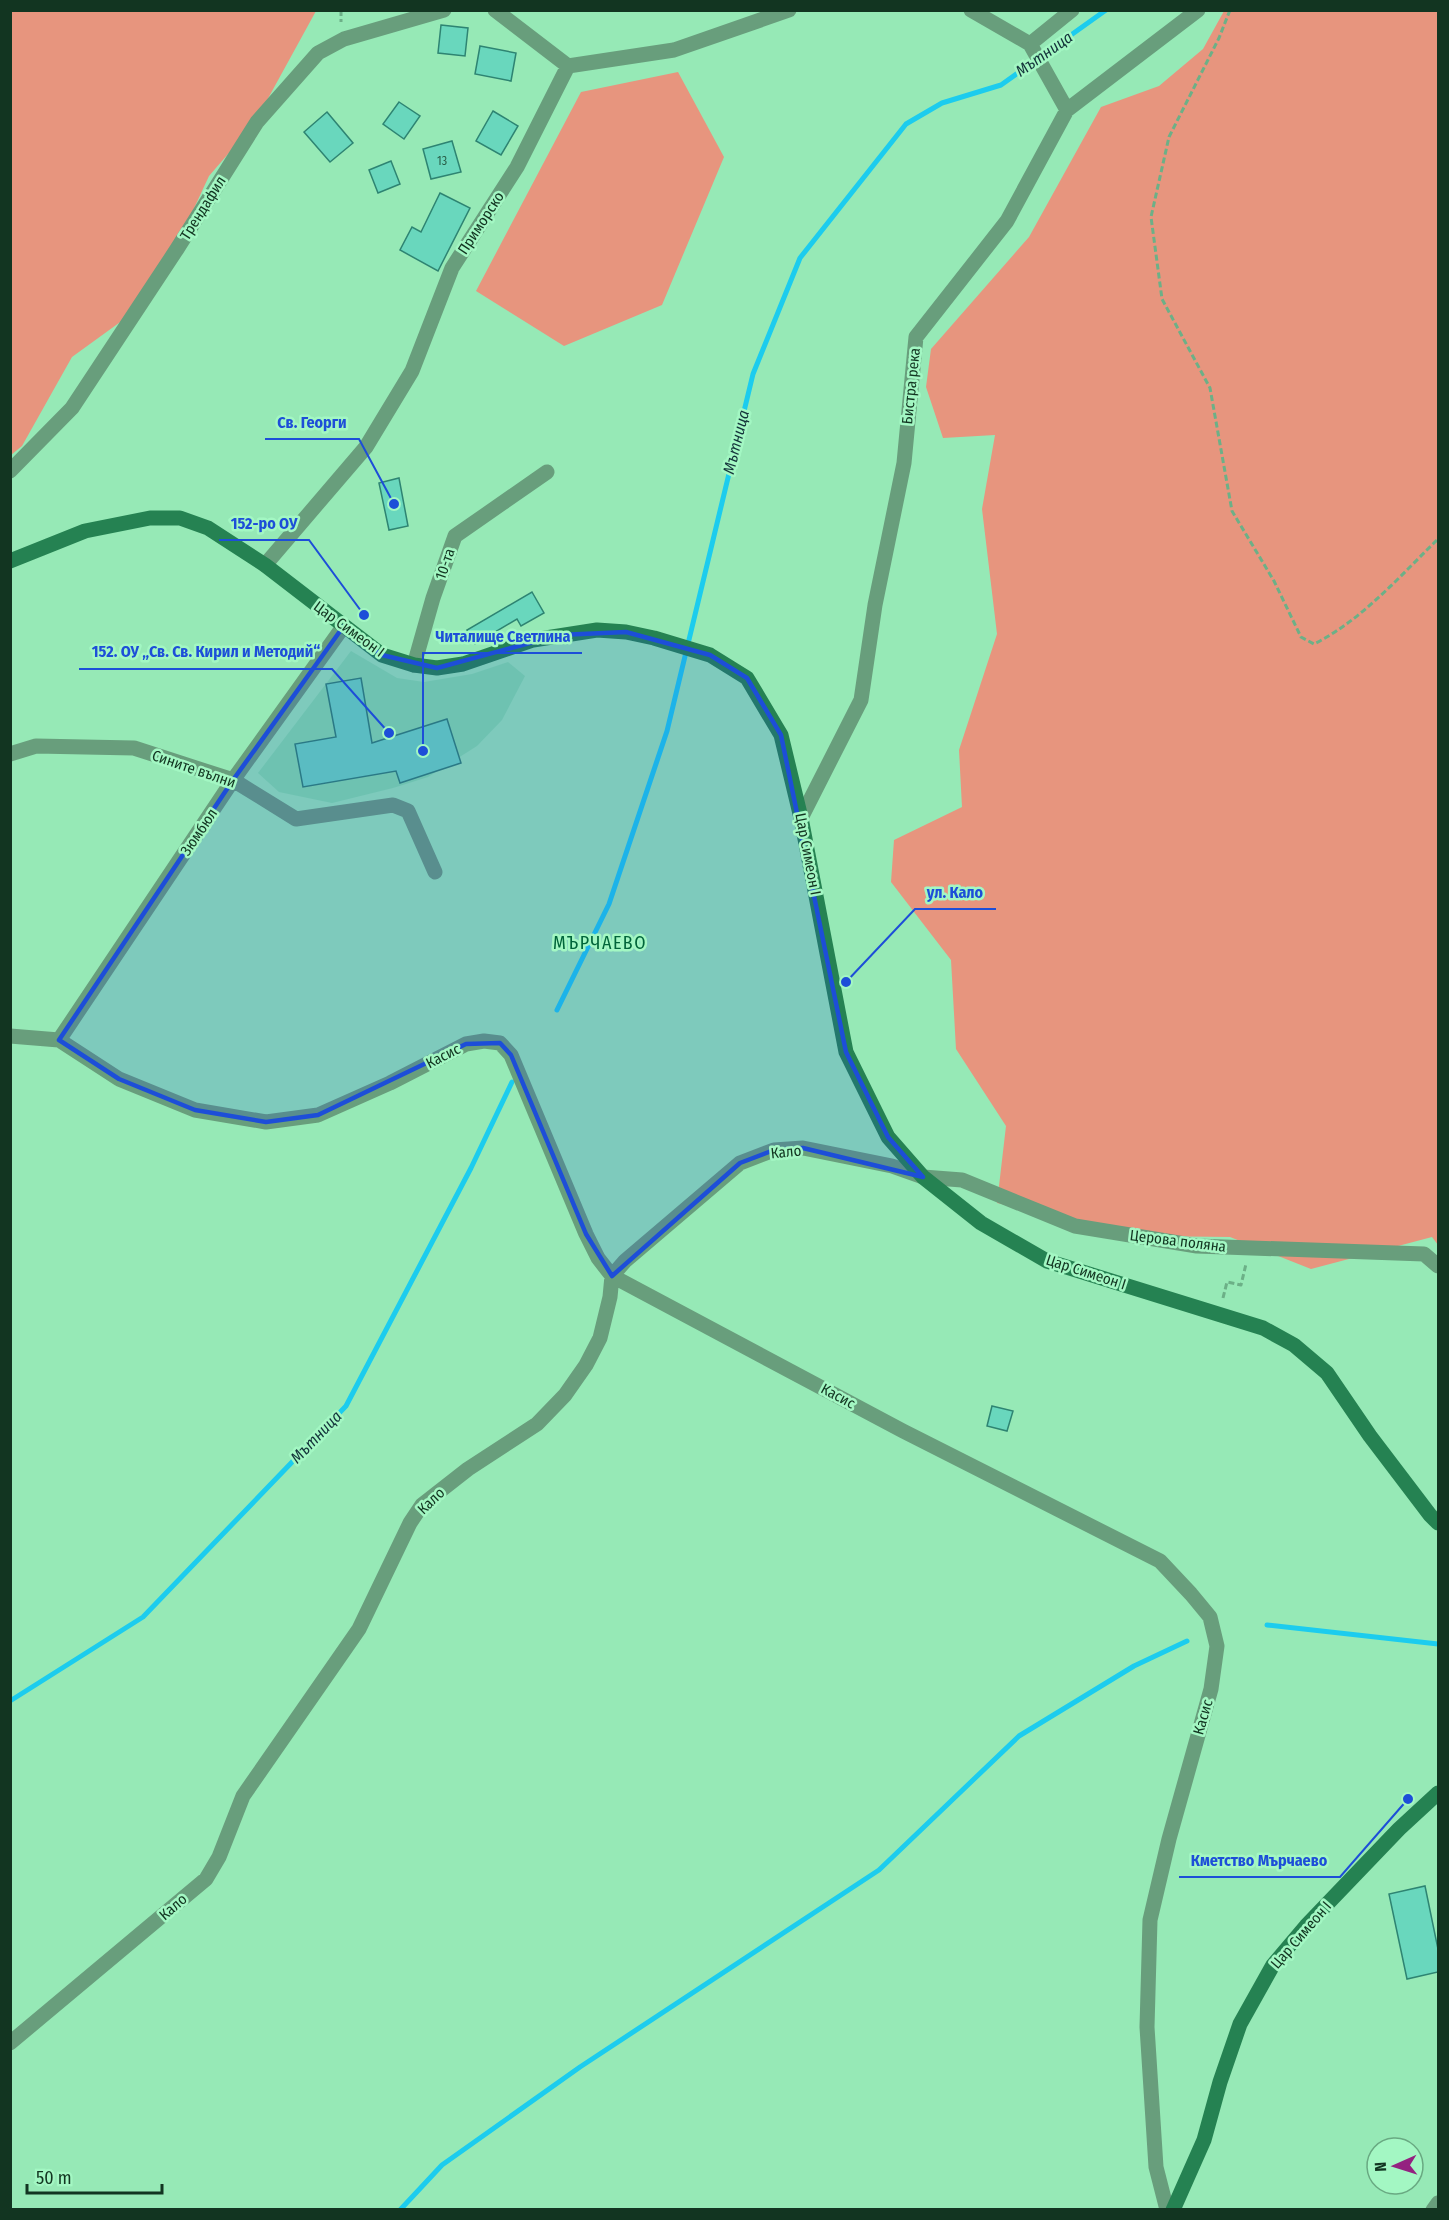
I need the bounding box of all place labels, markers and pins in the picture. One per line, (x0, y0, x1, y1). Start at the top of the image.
callout: Св. Георги (265, 405, 359, 439)
callout: 152-ро ОУ (219, 506, 309, 540)
callout: Читалище Светлина (423, 619, 582, 653)
callout: 152. ОУ „Св. Св. Кирил и Методий“ (79, 635, 332, 669)
callout: ул. Кало (915, 875, 996, 909)
callout: Кметство Мърчаево (1179, 1843, 1340, 1877)

